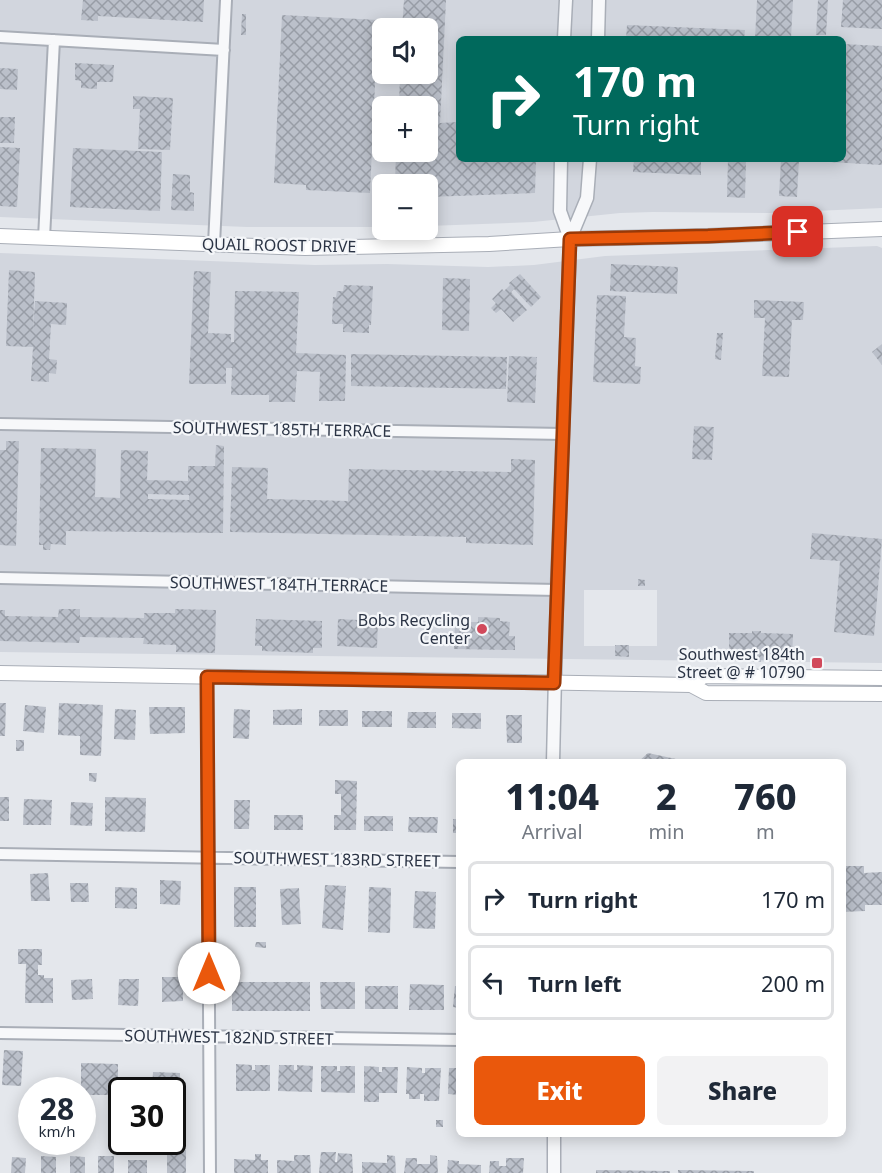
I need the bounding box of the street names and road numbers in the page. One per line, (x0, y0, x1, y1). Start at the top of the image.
street label: QUAIL ROOST DRIVE (202, 233, 356, 257)
street label: SOUTHWEST 185TH TERRACE (173, 416, 391, 442)
street label: SOUTHWEST 184TH TERRACE (170, 571, 388, 597)
street label: SOUTHWEST 183RD STREET (233, 846, 441, 872)
street label: SOUTHWEST 182ND STREET (124, 1024, 334, 1050)

